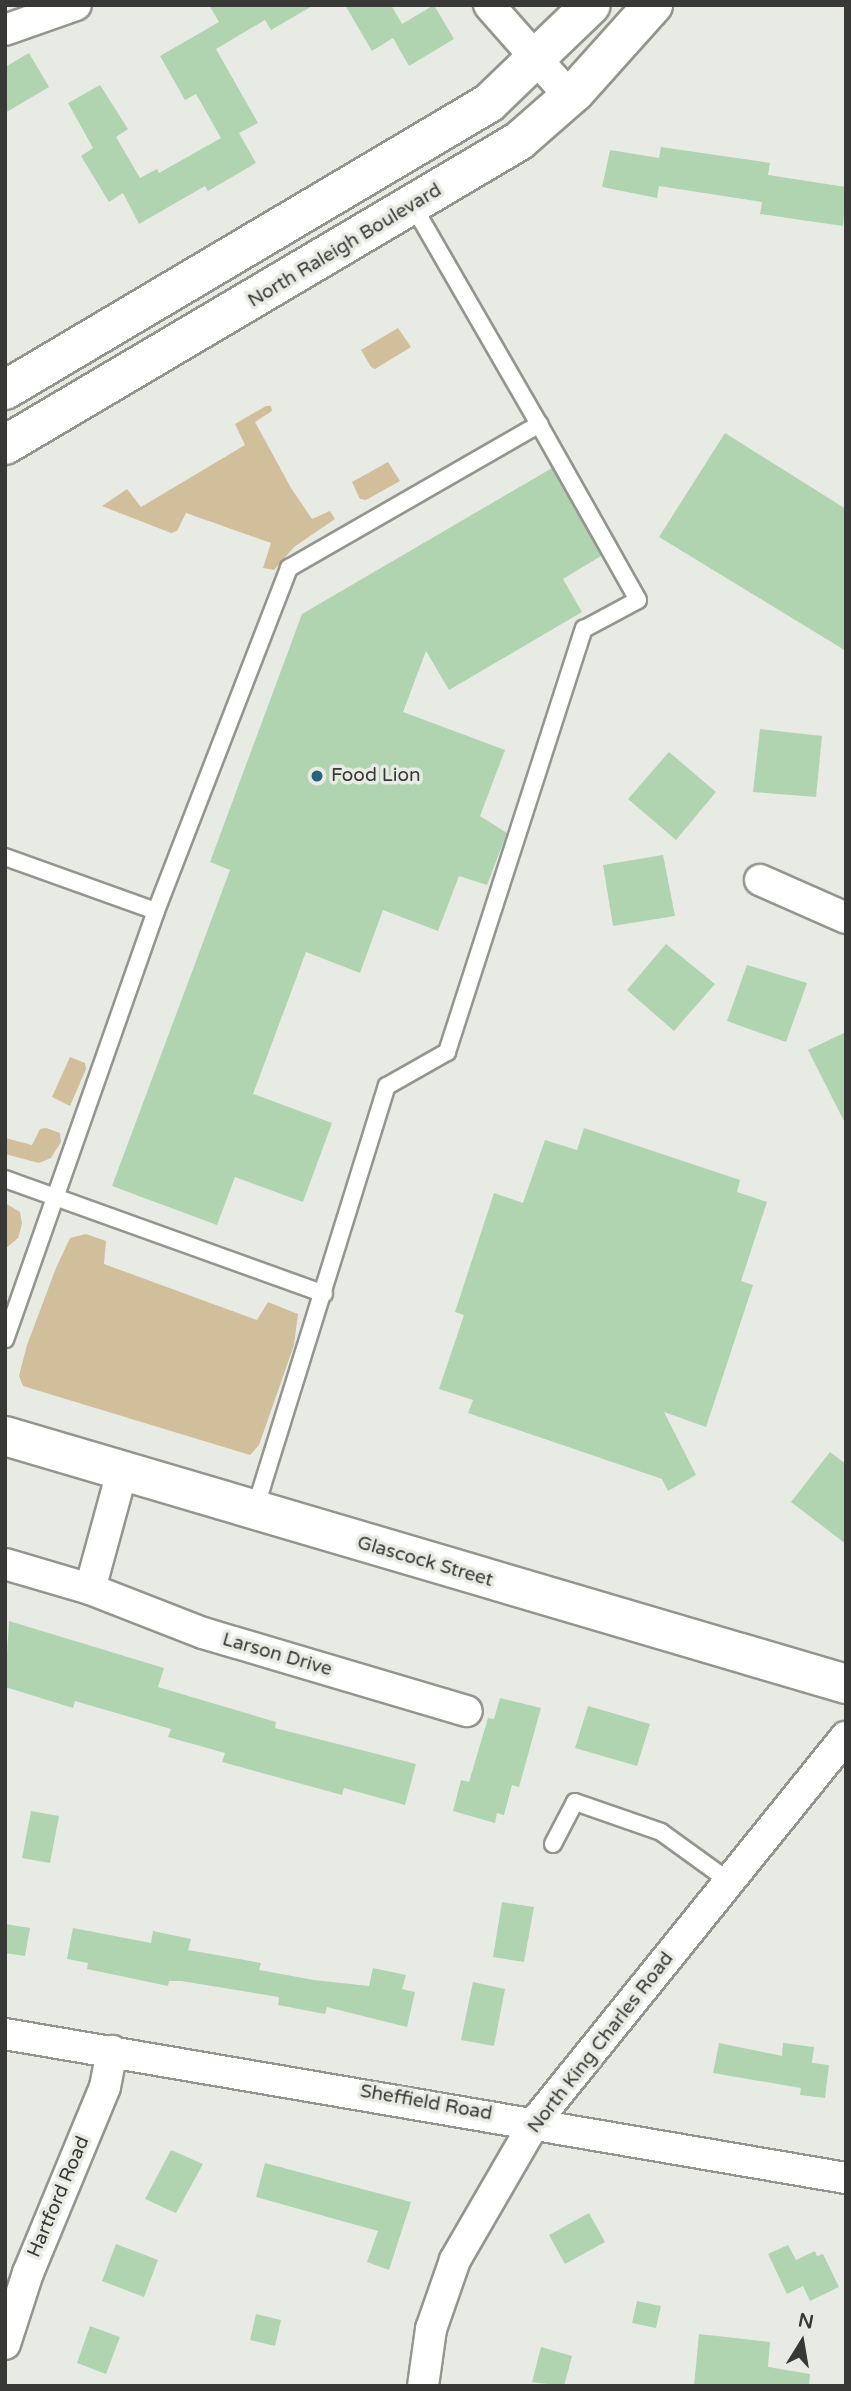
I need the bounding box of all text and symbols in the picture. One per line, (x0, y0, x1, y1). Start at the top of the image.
street label: North Raleigh Boulevard (244, 179, 446, 313)
place label: Food Lion (331, 765, 421, 787)
marker: Food Lion (309, 768, 325, 784)
street label: Glascock Street (354, 1532, 496, 1592)
street label: Larson Drive (220, 1628, 334, 1682)
street label: North King Charles Road (523, 1948, 679, 2138)
street label: Sheffield Road (358, 2080, 494, 2126)
street label: Hartford Road (23, 2133, 95, 2261)
north arrow (767, 2307, 837, 2377)
text: N (796, 2309, 816, 2334)

